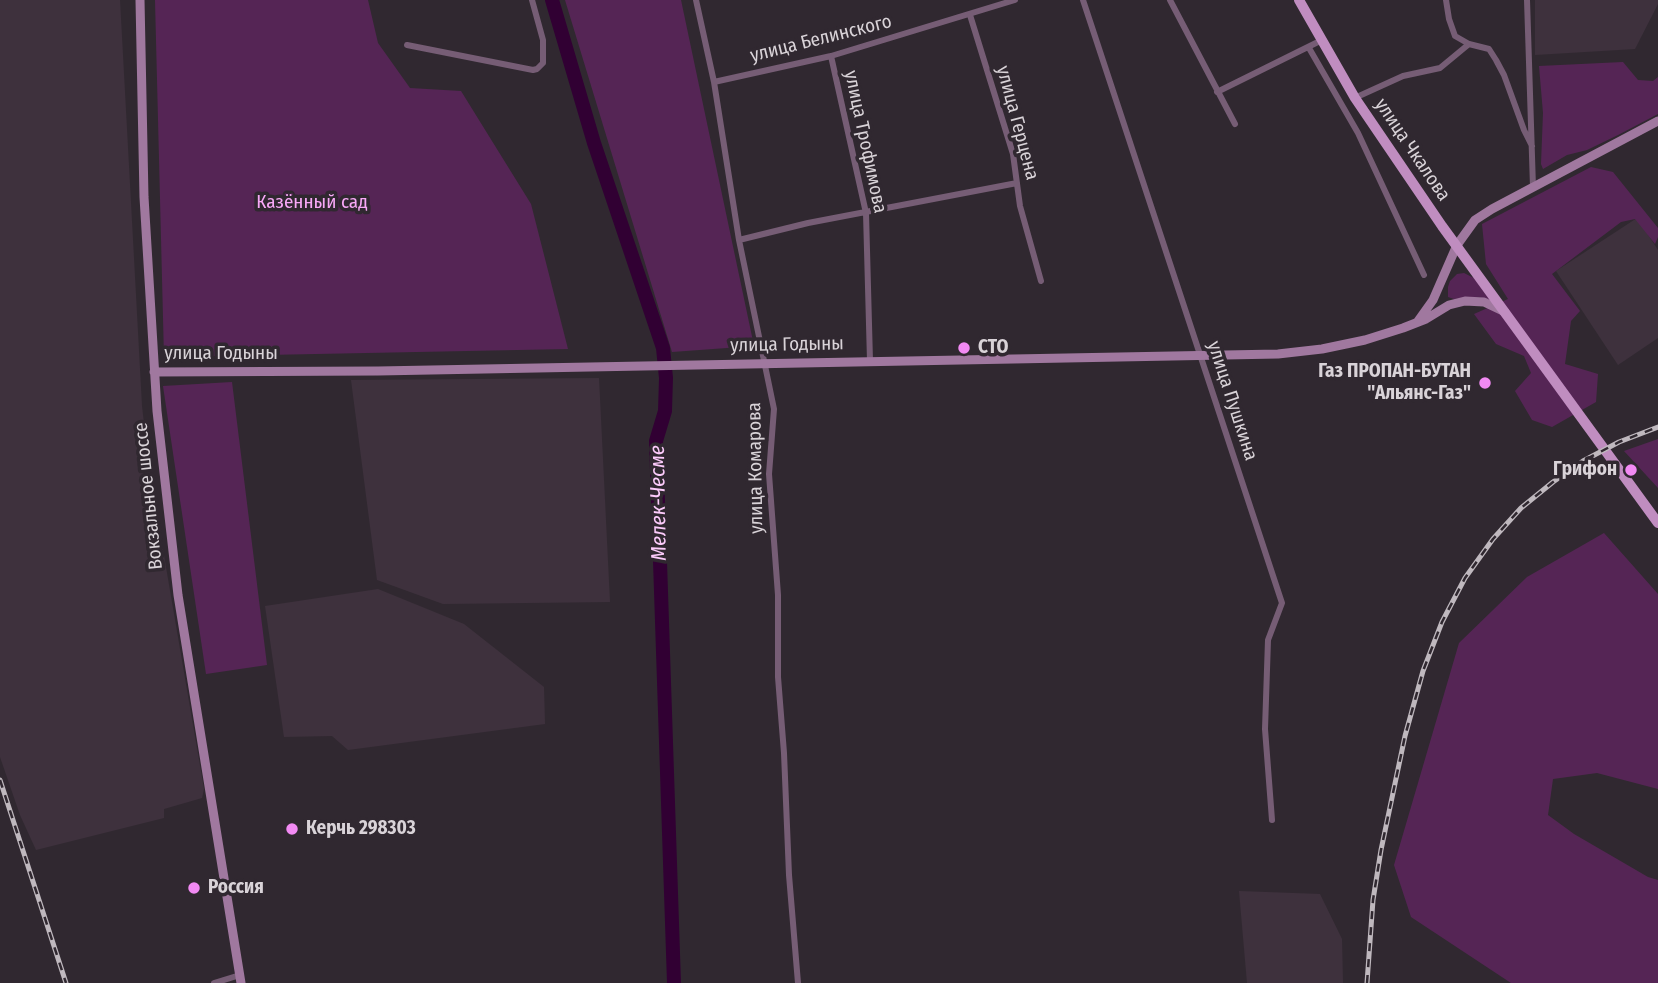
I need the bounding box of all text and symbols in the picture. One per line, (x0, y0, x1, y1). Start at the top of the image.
street label: улица Белинского (748, 10, 894, 68)
street label: улица Герцена (991, 64, 1043, 182)
street label: улица Трофимова (839, 69, 891, 215)
street label: улица Чкалова (1369, 94, 1455, 206)
park label: Казённый сад (256, 192, 368, 214)
street label: улица Годыны (730, 333, 844, 357)
place label: СТО (978, 337, 1008, 359)
street label: улица Пушкина (1202, 338, 1262, 464)
marker: СТО (956, 340, 972, 356)
street label: улица Годыны (164, 343, 278, 365)
place label: Газ ПРОПАН-БУТАН "Альянс-Газ" (1318, 361, 1471, 405)
marker: Газ ПРОПАН-БУТАН "Альянс-Газ" (1477, 375, 1493, 391)
street label: улица Комарова (743, 402, 769, 534)
street label: Вокзальное шоссе (130, 421, 168, 571)
water label: Мелек-Чесме (645, 445, 673, 561)
place label: Грифон (1553, 459, 1617, 481)
marker: Грифон (1623, 462, 1639, 478)
place label: Керчь 298303 (306, 818, 416, 840)
marker: Керчь 298303 (284, 821, 300, 837)
place label: Россия (208, 877, 264, 899)
marker: Россия (186, 880, 202, 896)

